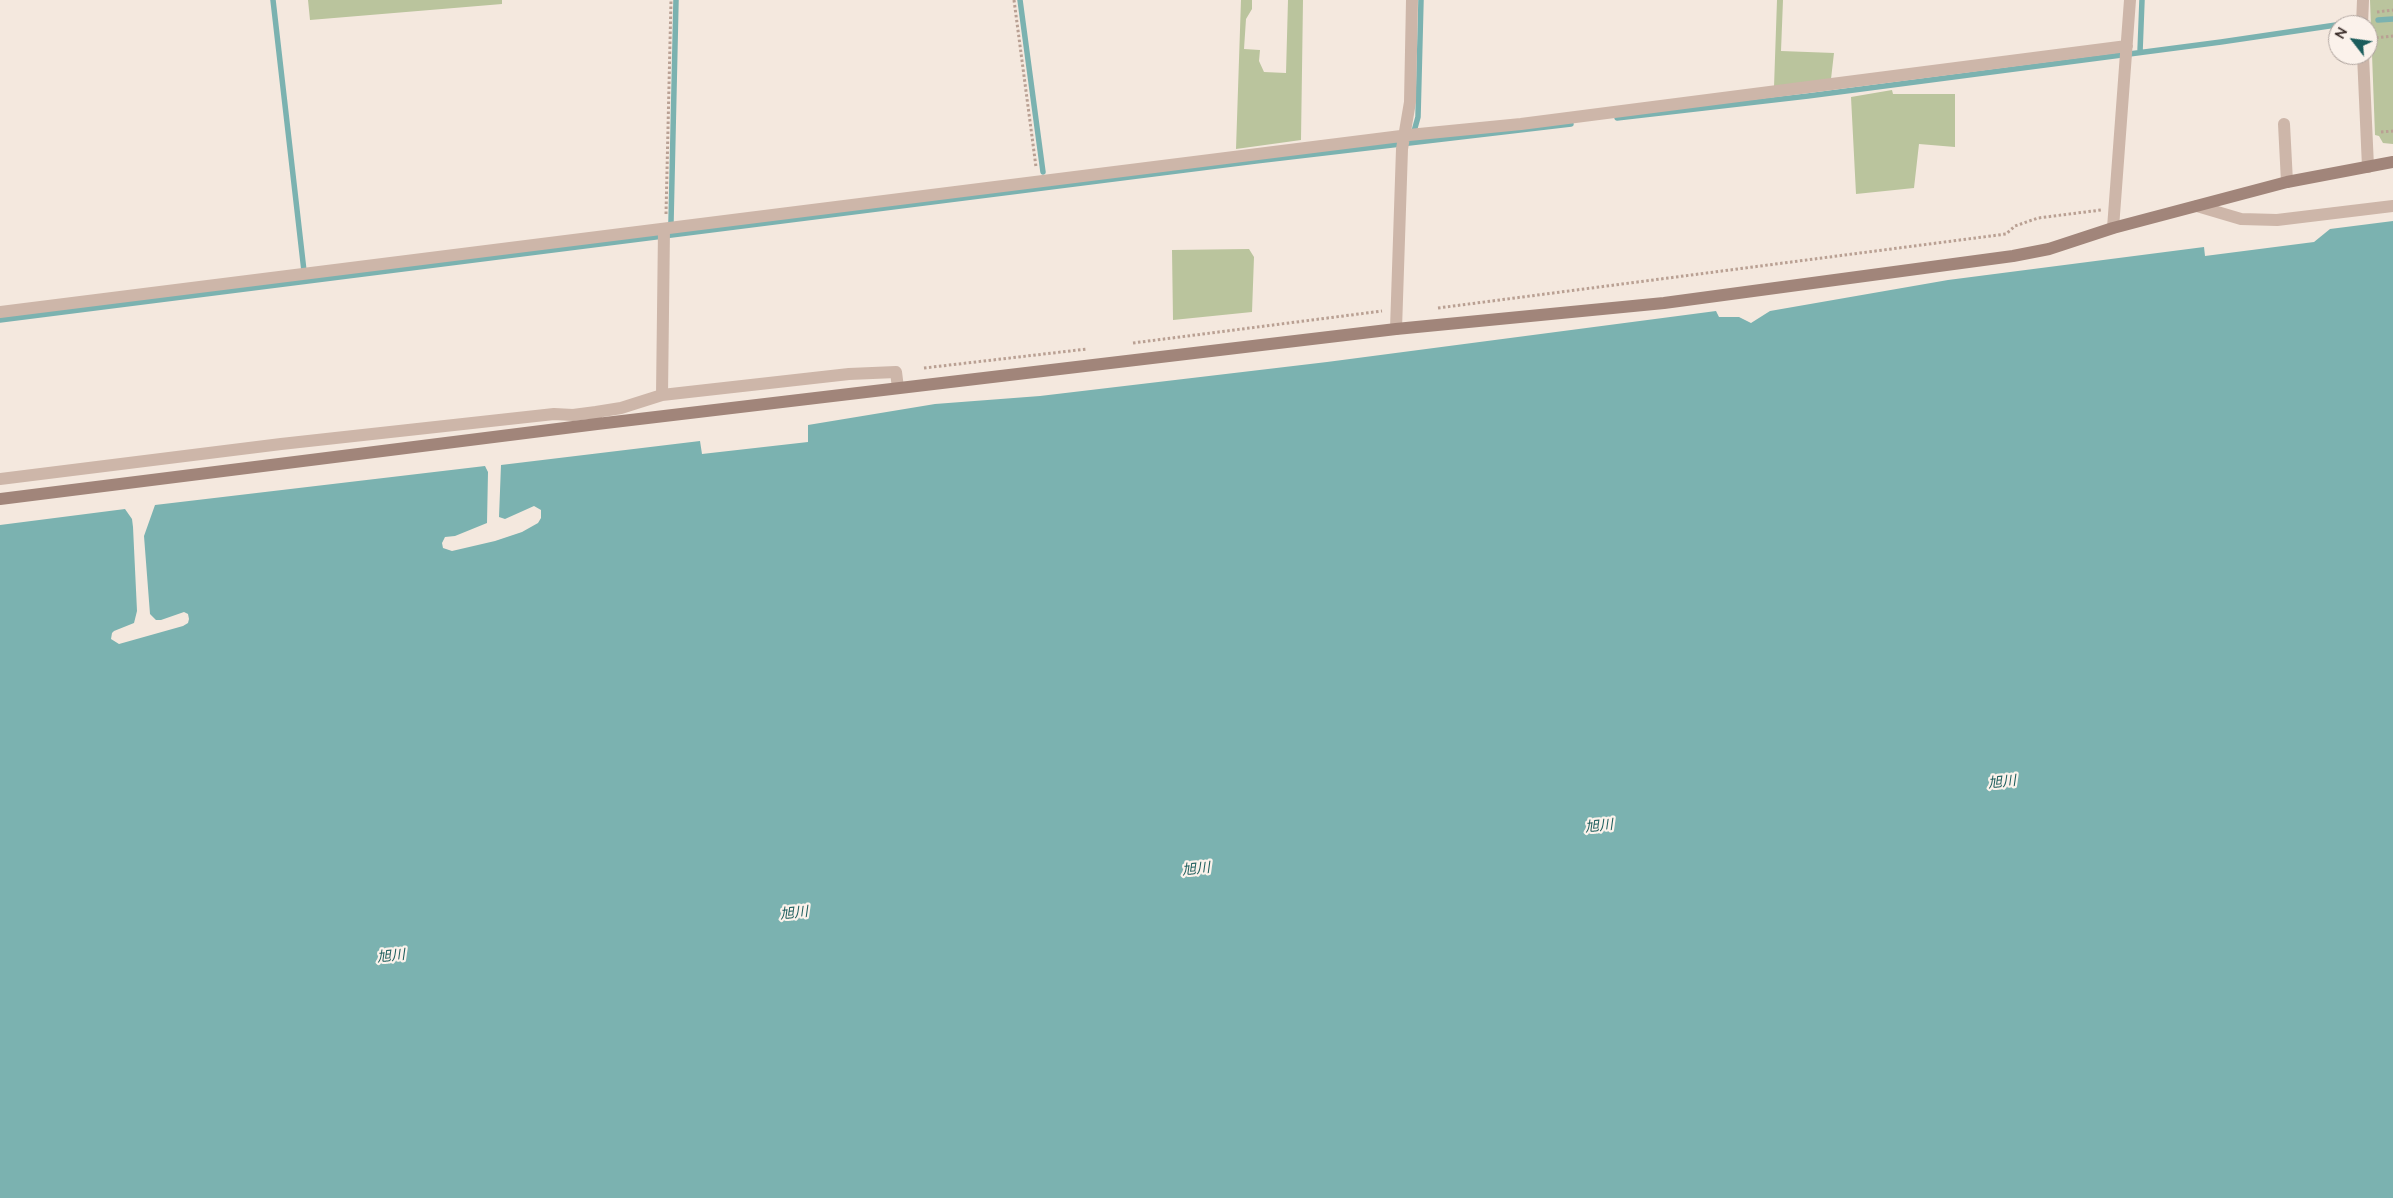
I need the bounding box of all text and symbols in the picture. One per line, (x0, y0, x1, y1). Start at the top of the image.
north arrow (2328, 15, 2378, 65)
text: N (2330, 24, 2351, 42)
water label: 旭川 (1987, 772, 2017, 792)
water label: 旭川 (1584, 816, 1614, 836)
water label: 旭川 (1181, 859, 1211, 879)
water label: 旭川 (779, 903, 809, 923)
water label: 旭川 (376, 946, 406, 966)

